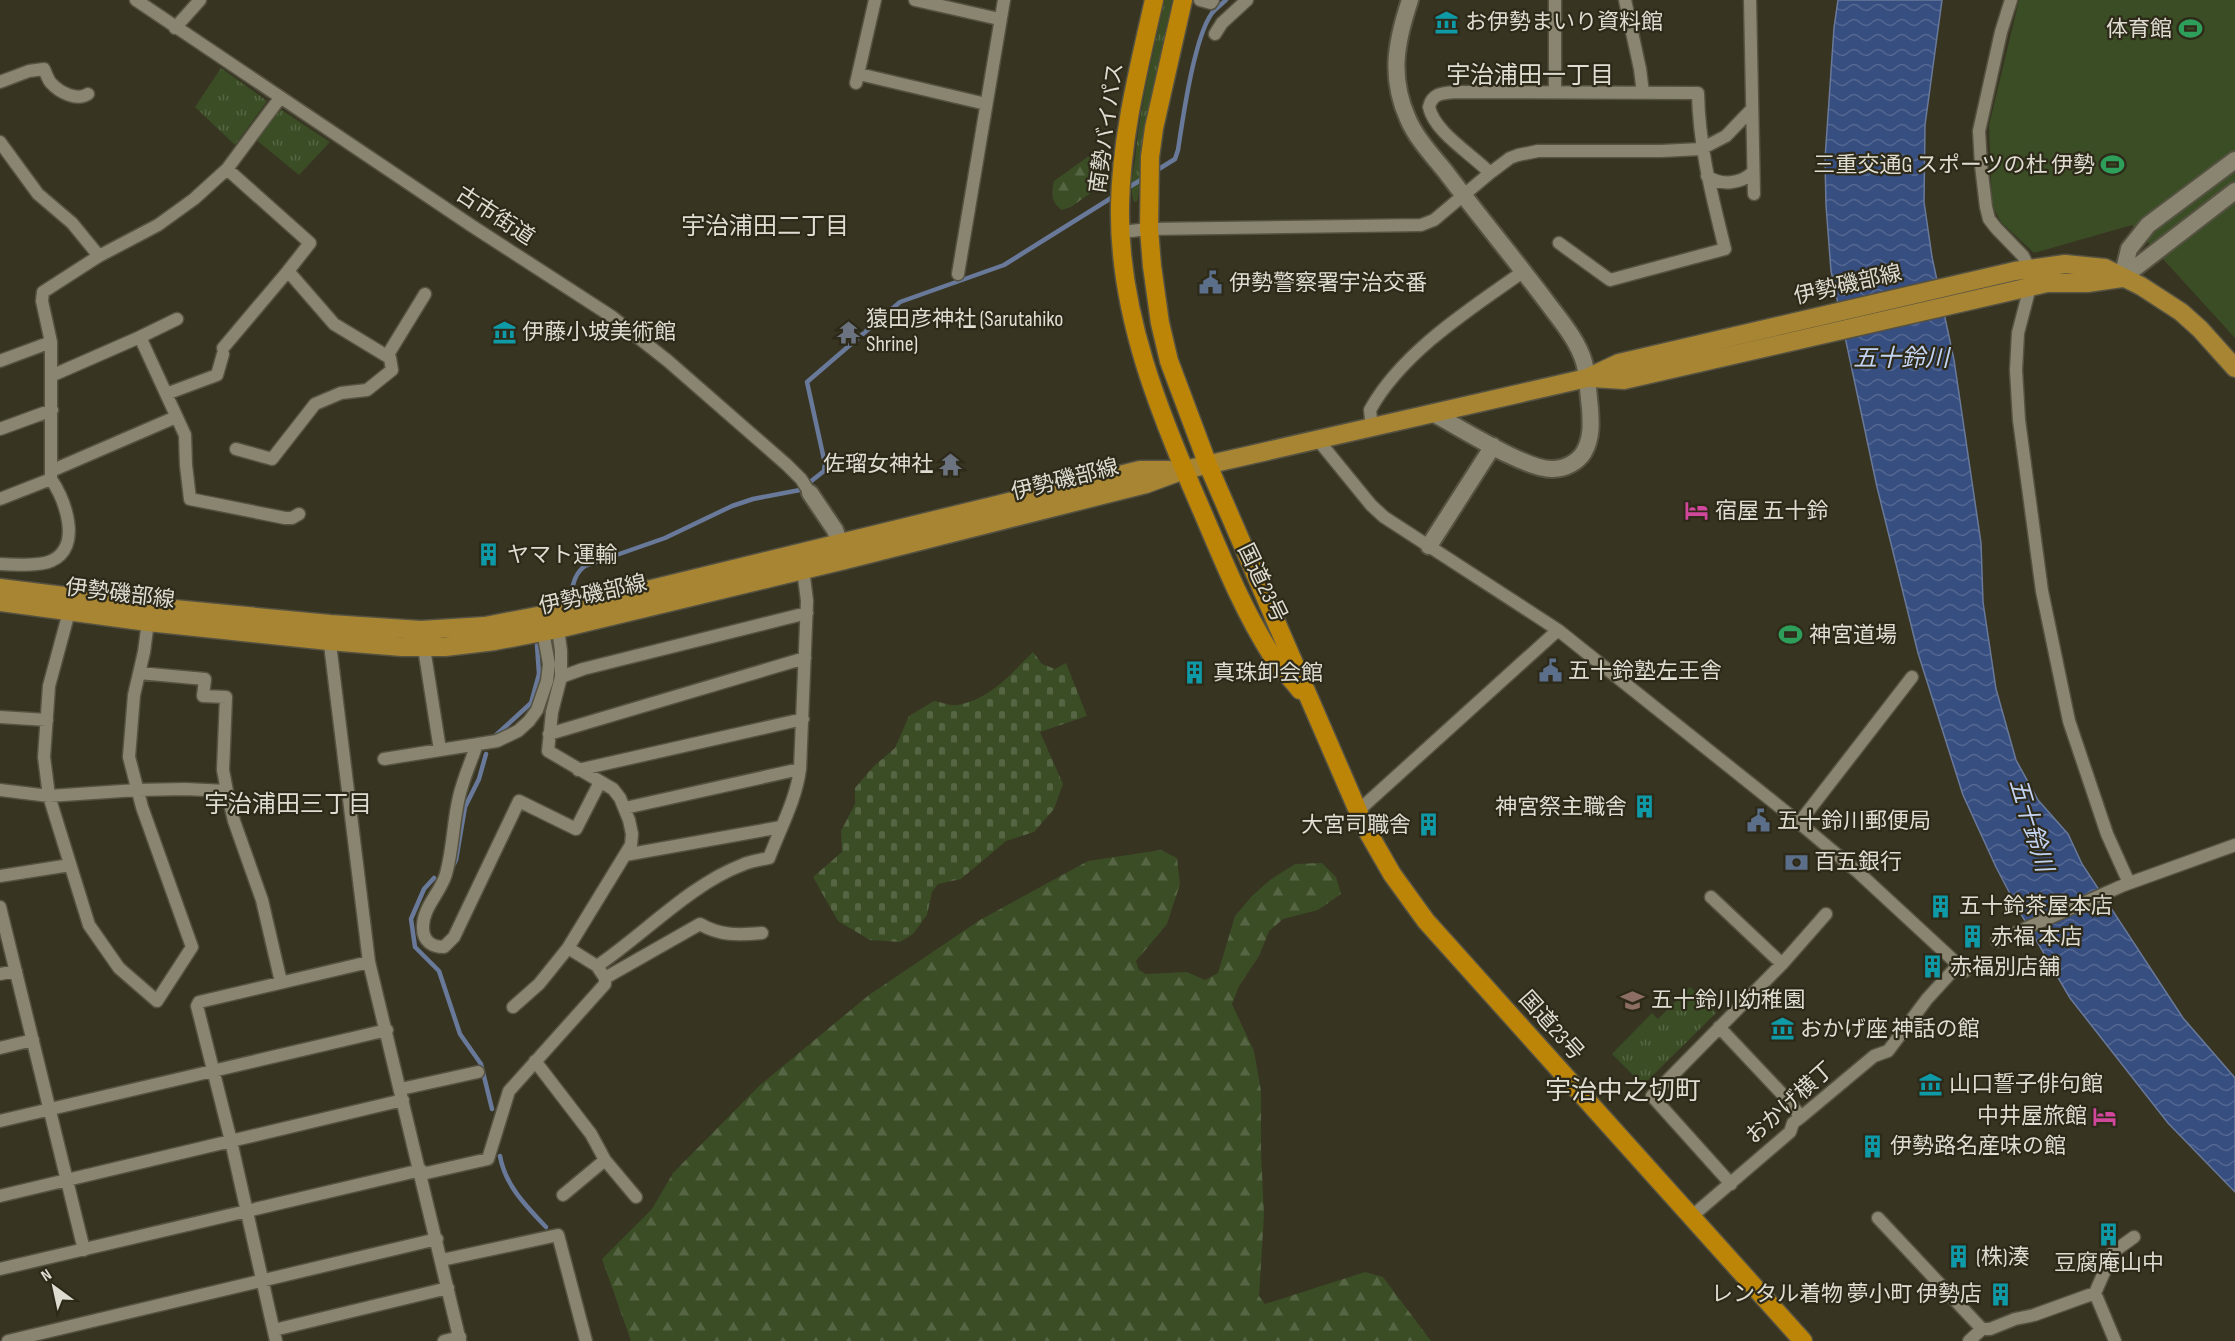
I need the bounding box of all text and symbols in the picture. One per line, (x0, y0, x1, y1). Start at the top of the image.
museum icon: お伊勢まいり資料館 (1434, 9, 1460, 35)
place label: お伊勢まいり資料館 (1465, 9, 1663, 36)
place label: 体育館 (2106, 16, 2172, 43)
sports icon: 体育館 (2177, 16, 2203, 42)
street label: 南勢バイパス (1084, 61, 1130, 195)
district label: 宇治浦田一丁目 (1446, 61, 1614, 90)
place label: 三重交通G スポーツの杜 伊勢 (1813, 152, 2095, 179)
sports icon: 三重交通G スポーツの杜 伊勢 (2100, 152, 2126, 178)
street label: 古市街道 (451, 181, 539, 251)
district label: 宇治浦田二丁目 (681, 212, 849, 241)
street label: 伊勢磯部線 (1791, 259, 1905, 311)
public building icon: 伊勢警察署宇治交番 (1198, 270, 1224, 296)
place label: 伊勢警察署宇治交番 (1229, 270, 1427, 297)
place label: 猿田彦神社 (Sarutahiko Shrine) (866, 306, 1063, 358)
museum icon: 伊藤小坡美術館 (491, 319, 517, 345)
place label: 伊藤小坡美術館 (522, 319, 676, 346)
temple icon: 猿田彦神社 (Sarutahiko Shrine) (835, 319, 861, 345)
water label: 五十鈴川 (1853, 344, 1952, 373)
place label: 佐瑠女神社 (823, 451, 933, 478)
temple icon: 佐瑠女神社 (938, 451, 964, 477)
street label: 伊勢磯部線 (1008, 454, 1122, 506)
hotel icon: 宿屋 五十鈴 (1684, 498, 1710, 524)
place label: 宿屋 五十鈴 (1715, 498, 1829, 525)
street label: 国道23号 (1231, 539, 1293, 627)
building icon: ヤマト運輸 (476, 542, 502, 568)
place label: ヤマト運輸 (507, 542, 617, 569)
street label: 伊勢磯部線 (536, 569, 650, 621)
street label: 伊勢磯部線 (64, 574, 176, 614)
sports icon: 神宮道場 (1778, 622, 1804, 648)
place label: 神宮道場 (1809, 622, 1897, 649)
public building icon: 五十鈴塾左王舎 (1537, 658, 1563, 684)
place label: 五十鈴塾左王舎 (1568, 658, 1722, 685)
building icon: 真珠卸会館 (1182, 660, 1208, 686)
place label: 真珠卸会館 (1213, 660, 1323, 687)
water label: 五十鈴川 (2003, 775, 2060, 878)
district label: 宇治浦田三丁目 (204, 790, 372, 819)
place label: 神宮祭主職舎 (1495, 794, 1627, 821)
building icon: 神宮祭主職舎 (1632, 794, 1658, 820)
public building icon: 五十鈴川郵便局 (1746, 808, 1772, 834)
place label: 五十鈴川郵便局 (1777, 808, 1931, 835)
place label: 大宮司職舎 (1301, 812, 1411, 839)
building icon: 大宮司職舎 (1416, 812, 1442, 838)
bank icon: 百五銀行 (1783, 849, 1809, 875)
place label: 百五銀行 (1814, 849, 1902, 876)
building icon: 五十鈴茶屋本店 (1928, 893, 1954, 919)
place label: 五十鈴茶屋本店 (1959, 893, 2113, 920)
building icon: 赤福 本店 (1960, 924, 1986, 950)
place label: 赤福 本店 (1991, 924, 2083, 951)
building icon: 赤福別店舗 (1919, 954, 1945, 980)
place label: 赤福別店舗 (1950, 954, 2060, 981)
street label: 国道23号 (1513, 986, 1589, 1066)
school or university icon: 五十鈴川幼稚園 (1620, 987, 1646, 1013)
place label: 五十鈴川幼稚園 (1651, 987, 1805, 1014)
museum icon: おかげ座 神話の館 (1769, 1016, 1795, 1042)
place label: おかげ座 神話の館 (1800, 1016, 1980, 1043)
street label: おかげ横丁 (1740, 1056, 1840, 1150)
museum icon: 山口誓子俳句館 (1918, 1071, 1944, 1097)
place label: 山口誓子俳句館 (1949, 1071, 2103, 1098)
district label: 宇治中之切町 (1545, 1076, 1701, 1107)
place label: 中井屋旅館 (1977, 1103, 2087, 1130)
hotel icon: 中井屋旅館 (2092, 1103, 2118, 1129)
building icon: 伊勢路名産味の館 (1859, 1133, 1885, 1159)
place label: 伊勢路名産味の館 (1890, 1133, 2066, 1160)
building icon: 豆腐庵山中 (2096, 1221, 2122, 1247)
building icon: (株)湊 (1945, 1244, 1971, 1270)
place label: (株)湊 (1976, 1244, 2030, 1271)
place label: 豆腐庵山中 (2054, 1250, 2164, 1277)
north arrow (24, 1257, 84, 1317)
text: N (38, 1265, 55, 1286)
place label: レンタル着物 夢小町 伊勢店 (1711, 1281, 1982, 1308)
building icon: レンタル着物 夢小町 伊勢店 (1987, 1281, 2013, 1307)

